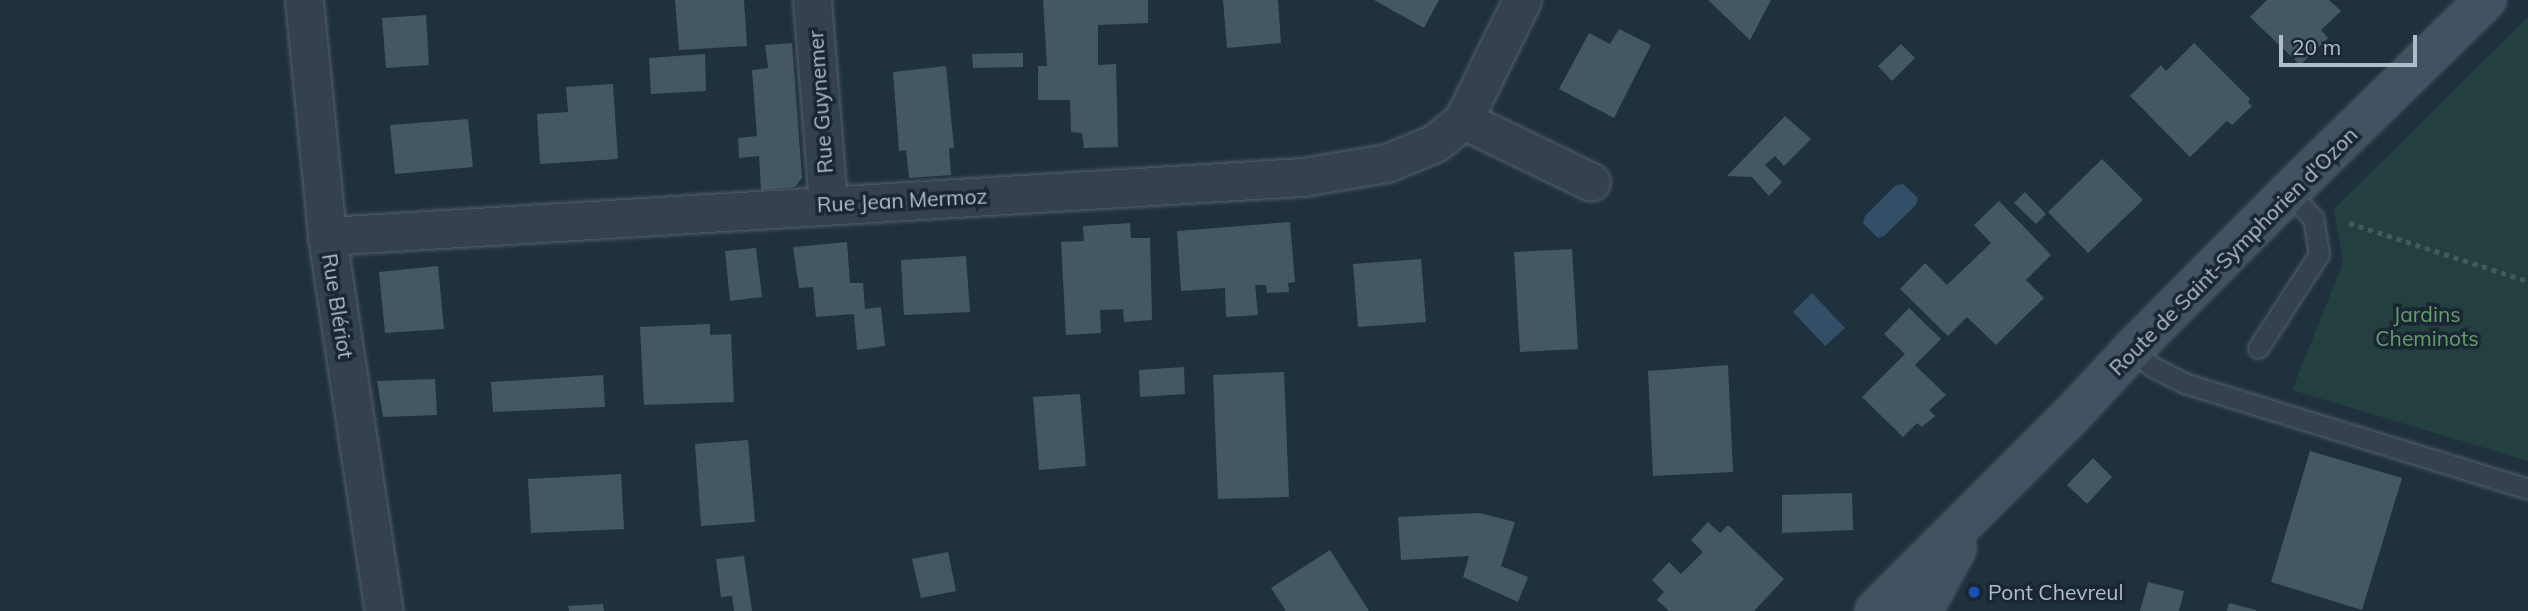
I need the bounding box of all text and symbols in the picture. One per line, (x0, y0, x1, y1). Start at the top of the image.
scale bar (2283, 21, 2421, 65)
street label: Rue Guynemer (802, 30, 838, 174)
text: 20 m (2292, 34, 2341, 60)
street label: Route de Saint-Symphorien d'Ozon (2104, 122, 2362, 380)
street label: Rue Jean Mermoz (816, 183, 988, 217)
street label: Rue Blériot (317, 252, 359, 360)
park label: Jardins Cheminots (2375, 301, 2479, 351)
place label: Pont Chevreul (1988, 579, 2123, 605)
marker: Pont Chevreul (1966, 584, 1982, 600)

